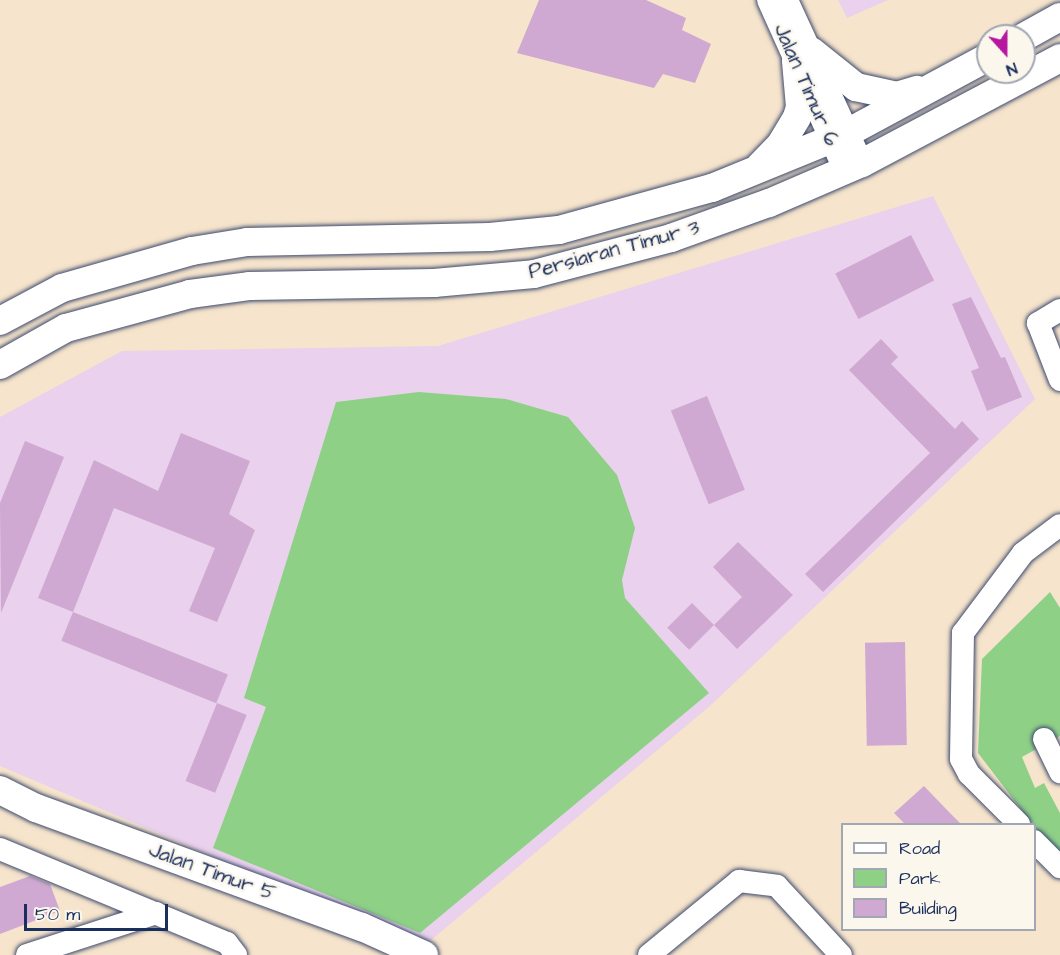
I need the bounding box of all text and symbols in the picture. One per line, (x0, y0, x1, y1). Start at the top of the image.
street label: Jalan Timur 6 (768, 20, 844, 150)
north arrow (976, 24, 1036, 84)
text: N (1003, 57, 1020, 81)
street label: Persiaran Timur 3 (526, 215, 702, 285)
legend (841, 823, 1036, 931)
text: Road (899, 836, 940, 861)
street label: Jalan Timur 5 (145, 837, 279, 907)
text: Park (899, 866, 941, 891)
scale bar (27, 892, 171, 930)
text: Building (899, 896, 957, 921)
text: 50 m (35, 902, 80, 927)

